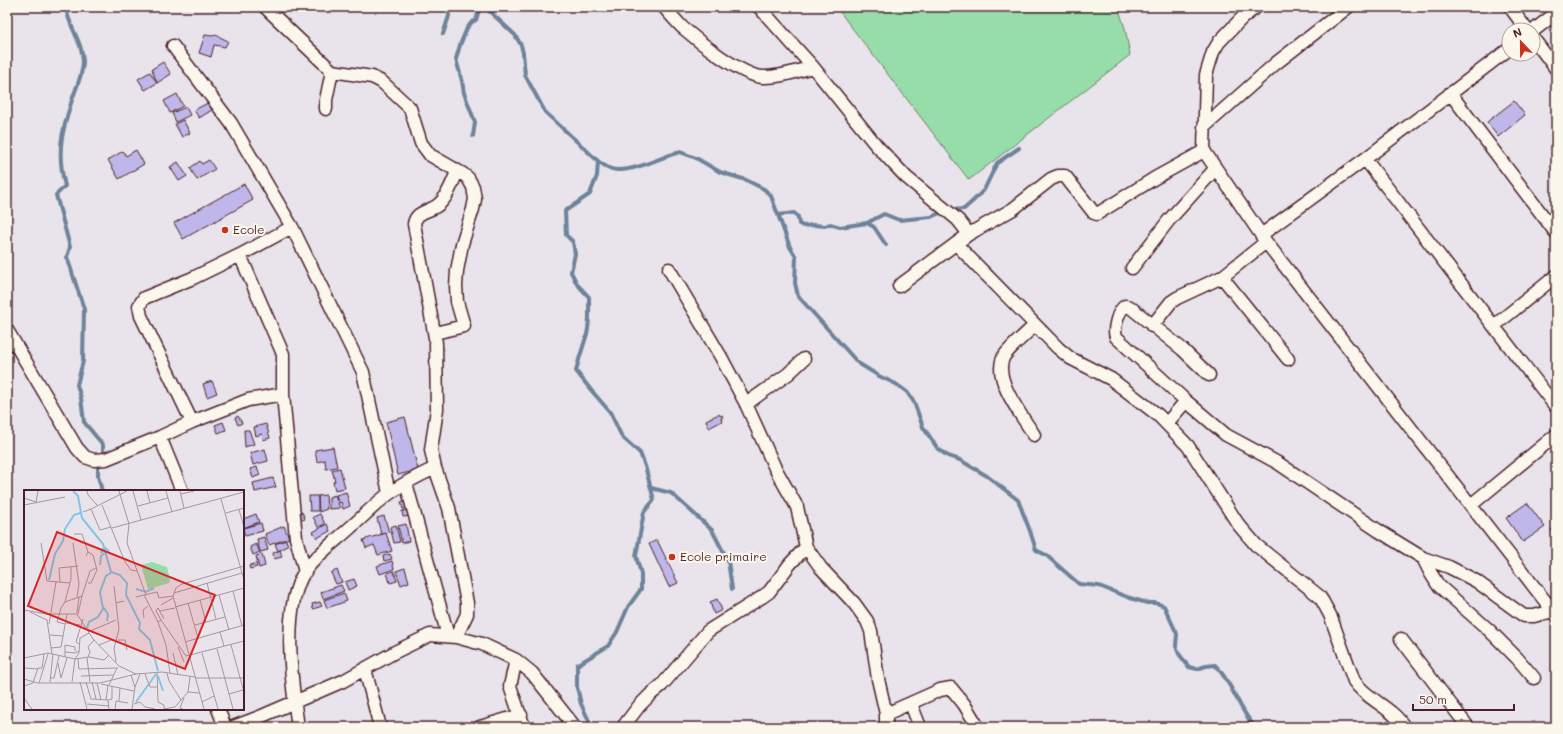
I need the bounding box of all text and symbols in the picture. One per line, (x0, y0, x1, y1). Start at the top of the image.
north arrow (1501, 22, 1541, 62)
text: N (1510, 24, 1524, 41)
place label: Ecole (233, 221, 265, 237)
marker: Ecole (220, 225, 230, 235)
inset map (24, 490, 244, 710)
place label: Ecole primaire (680, 548, 767, 564)
marker: Ecole primaire (667, 552, 677, 562)
scale bar (1413, 686, 1514, 712)
text: 50 m (1419, 691, 1447, 707)

